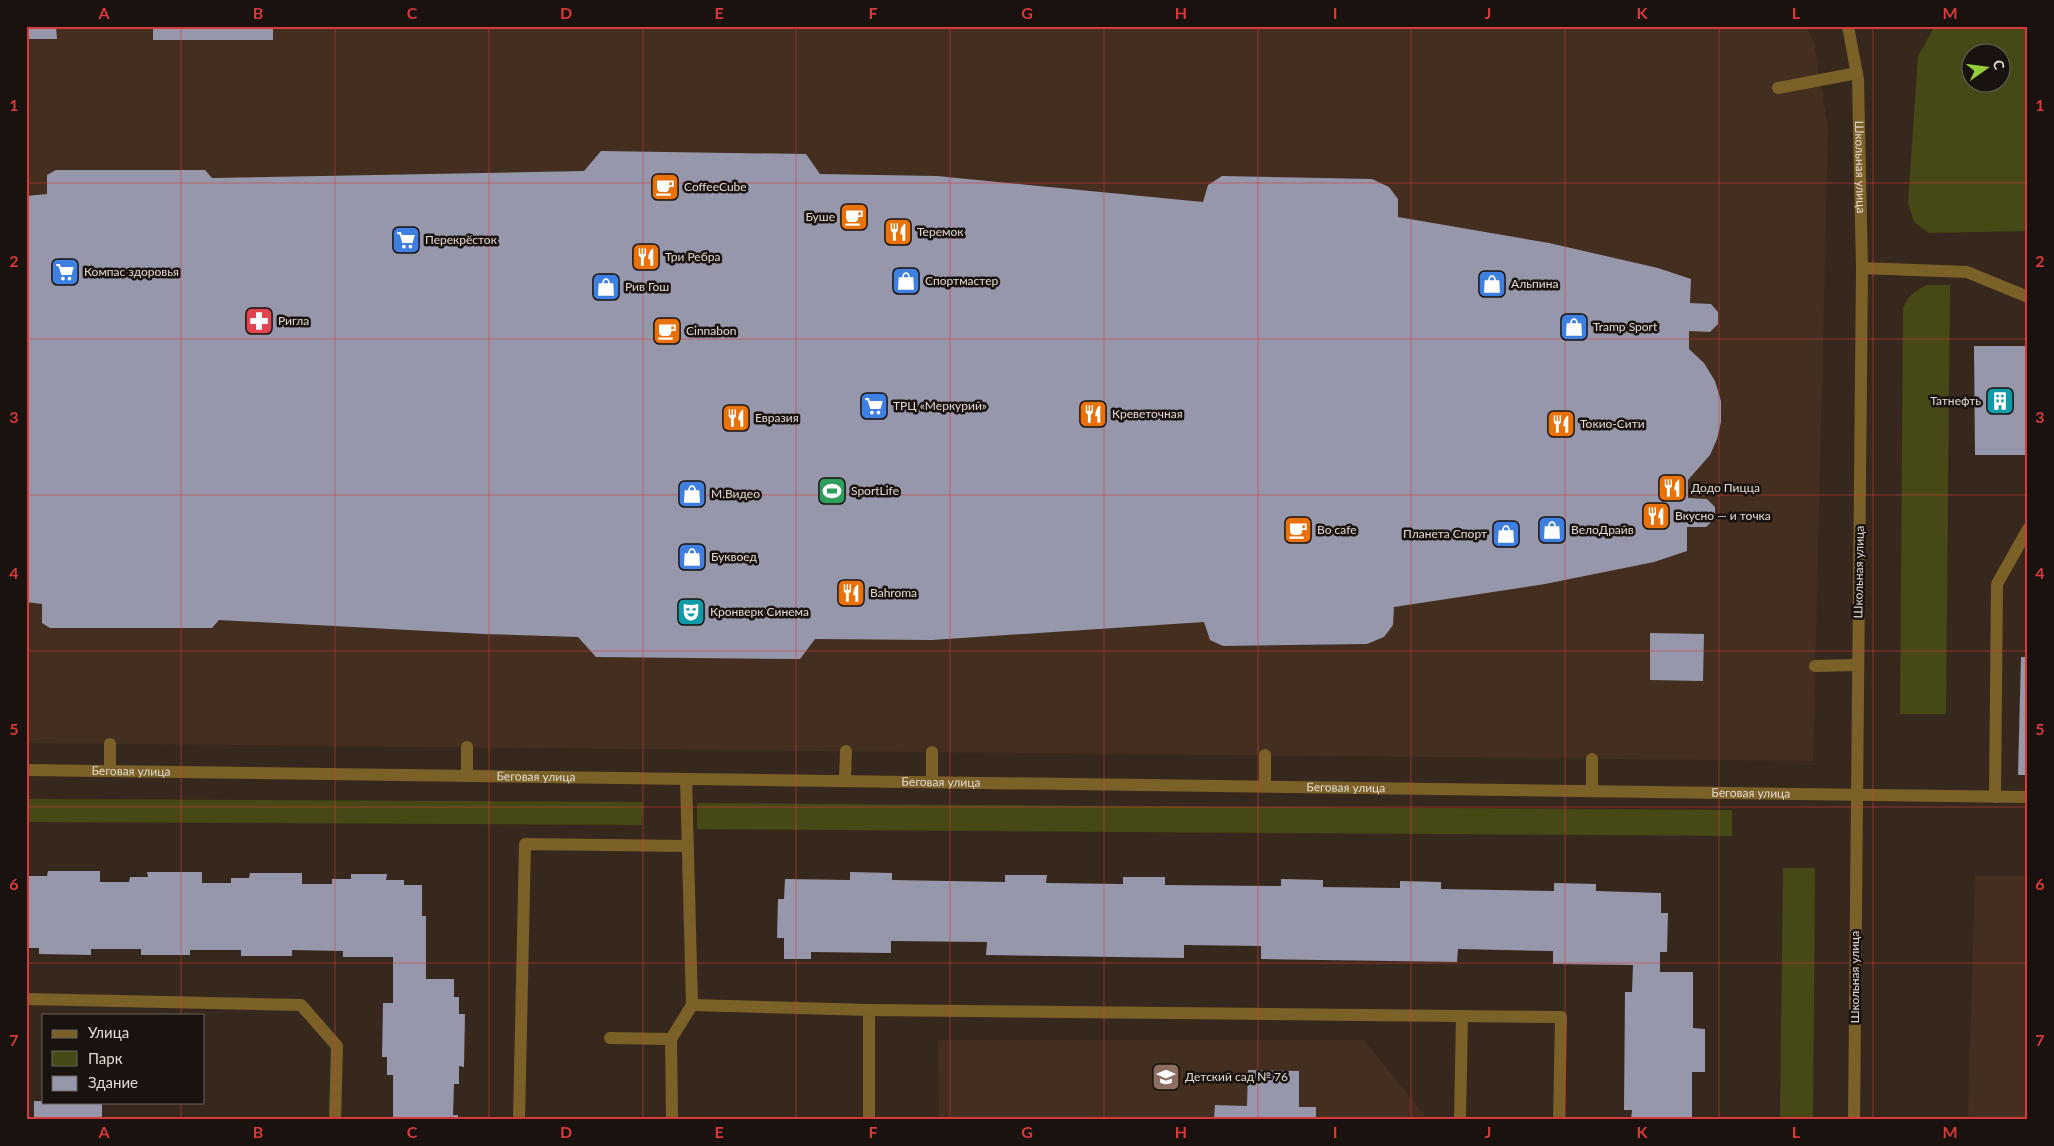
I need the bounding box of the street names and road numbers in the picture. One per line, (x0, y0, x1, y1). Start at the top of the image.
street label: Школьная улица (1852, 121, 1869, 214)
street label: Школьная улица (1850, 525, 1867, 618)
street label: Беговая улица (91, 763, 171, 779)
street label: Беговая улица (496, 768, 576, 784)
street label: Беговая улица (901, 774, 981, 790)
street label: Беговая улица (1306, 779, 1386, 795)
street label: Беговая улица (1711, 785, 1790, 801)
street label: Школьная улица (1847, 931, 1862, 1023)

